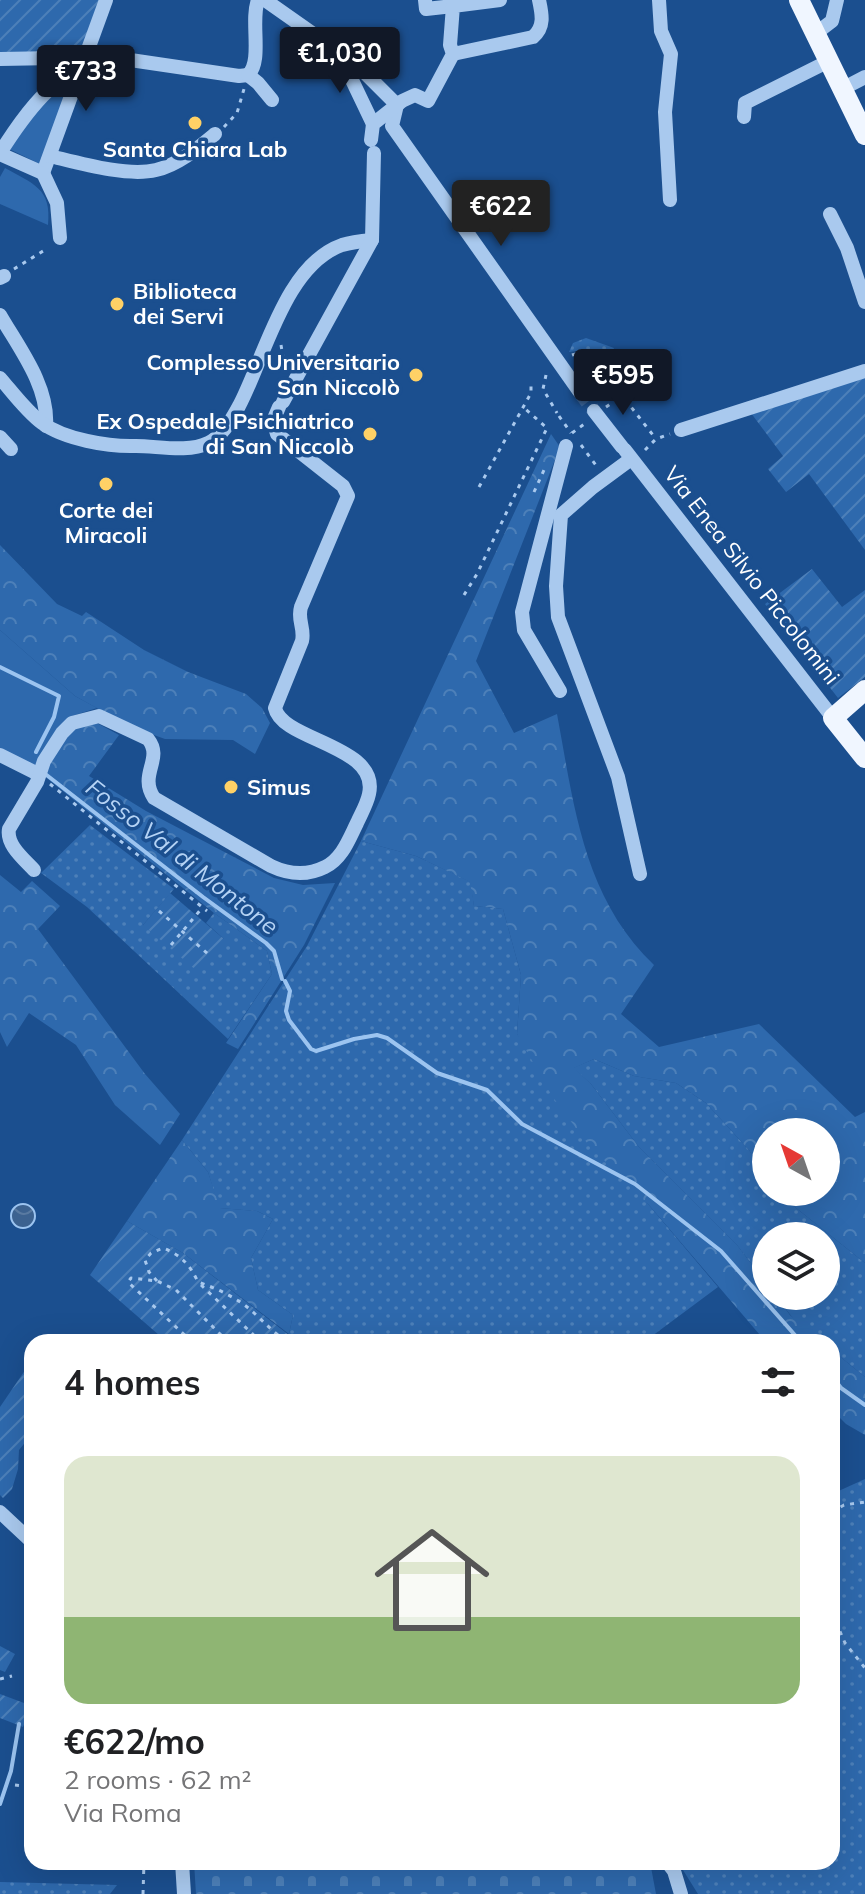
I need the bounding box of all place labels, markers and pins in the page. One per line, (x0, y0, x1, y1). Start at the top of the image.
pin: €1,030 (275, 27, 405, 95)
pin: €733 (39, 45, 133, 113)
marker: Santa Chiara Lab (186, 114, 204, 132)
place label: Santa Chiara Lab (103, 135, 287, 163)
pin: €622 (454, 180, 548, 248)
place label: Biblioteca dei Servi (133, 277, 237, 330)
marker: Biblioteca dei Servi (108, 295, 126, 313)
place label: Complesso Universitario San Niccolò (147, 348, 400, 401)
pin: €595 (576, 349, 670, 417)
marker: Complesso Universitario San Niccolò (407, 366, 425, 384)
place label: Ex Ospedale Psichiatrico di San Niccolò (96, 407, 354, 460)
marker: Ex Ospedale Psichiatrico di San Niccolò (361, 425, 379, 443)
marker: Corte dei Miracoli (97, 475, 115, 493)
place label: Corte dei Miracoli (59, 496, 153, 549)
place label: Simus (247, 773, 311, 801)
marker: Simus (222, 778, 240, 796)

